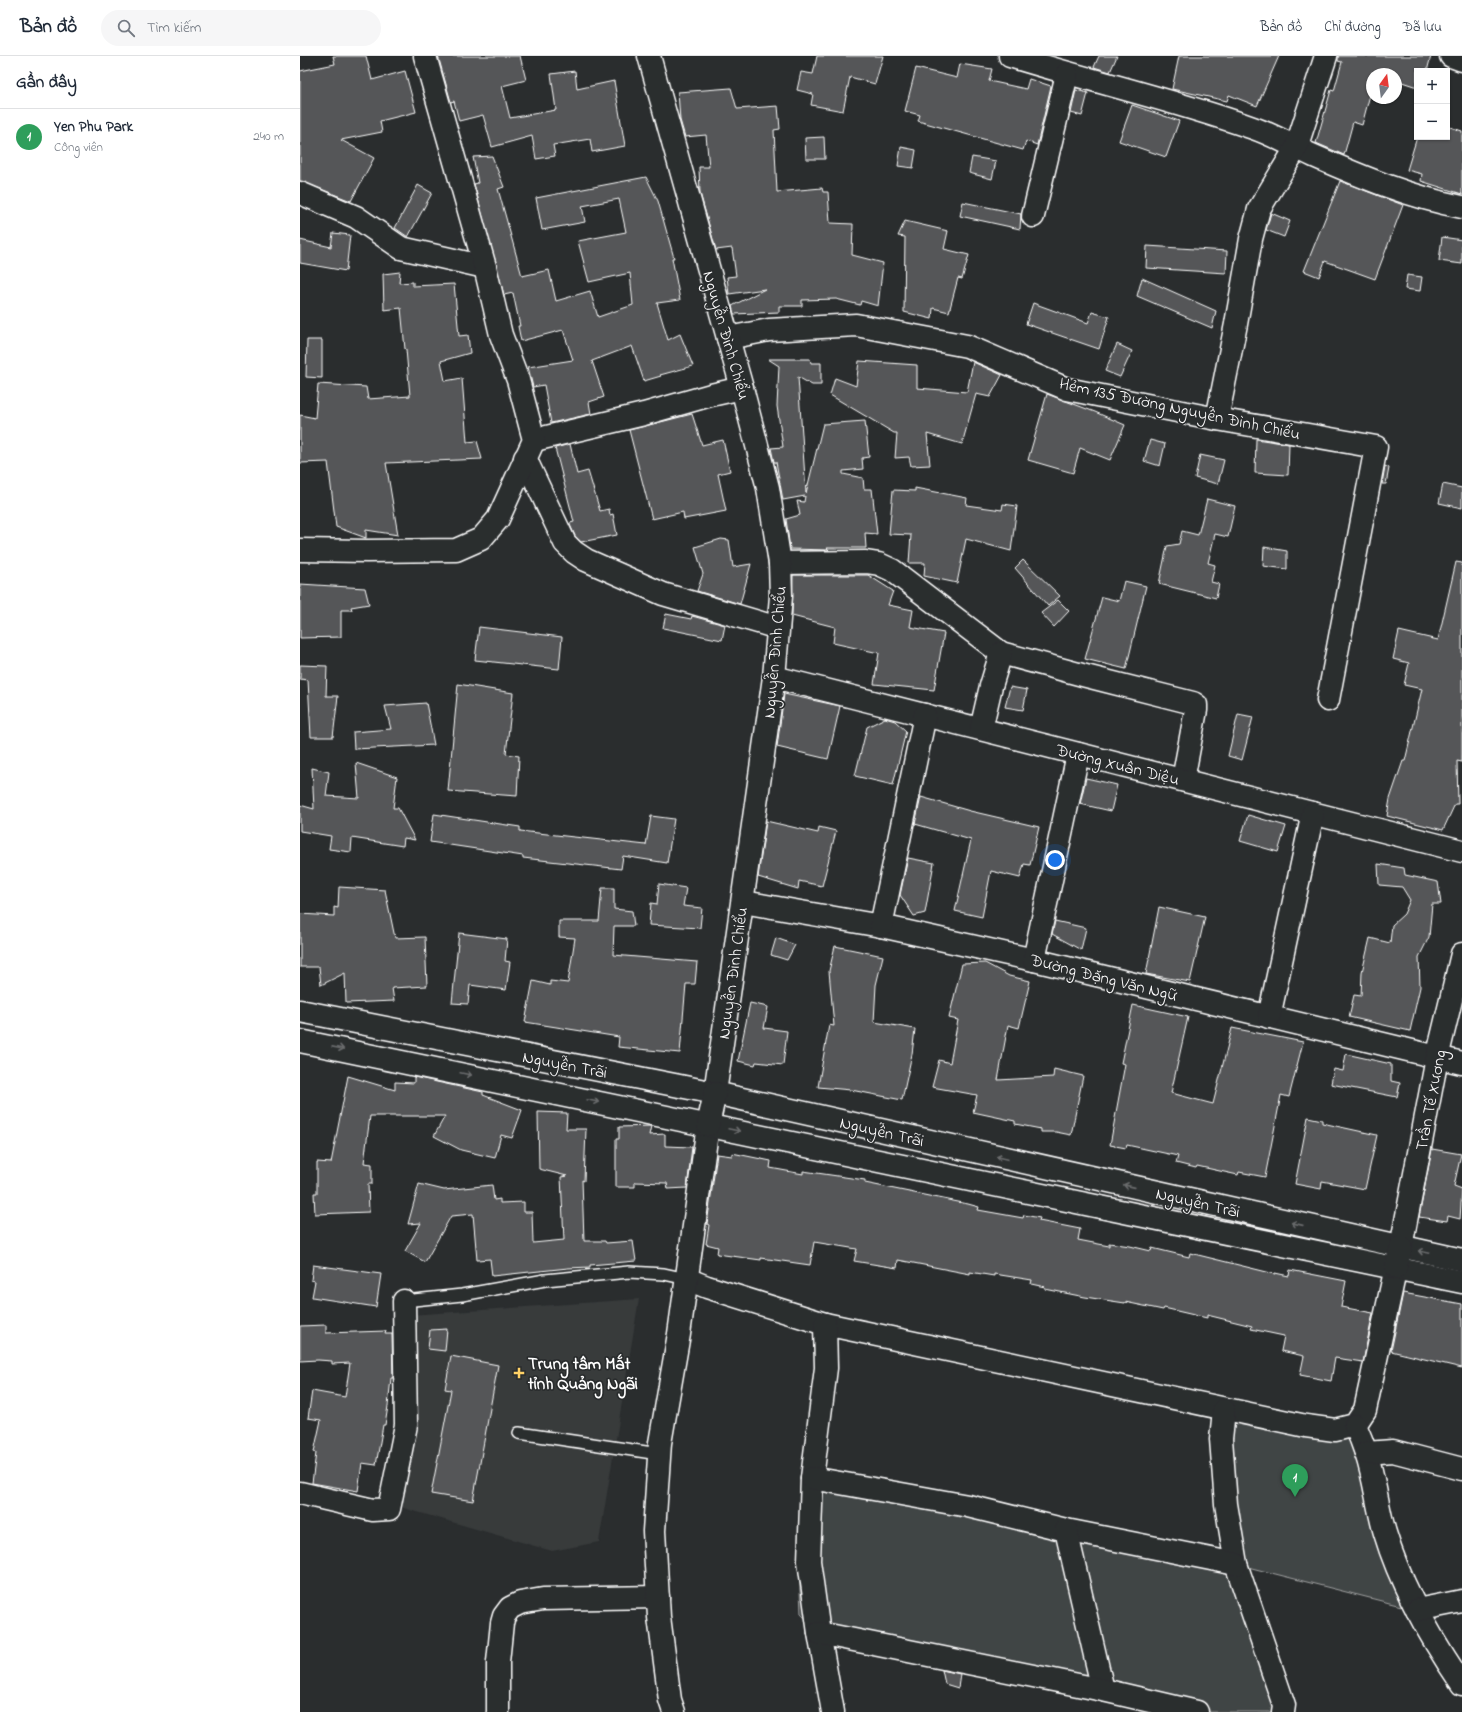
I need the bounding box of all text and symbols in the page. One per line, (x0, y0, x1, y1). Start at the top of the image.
search box (101, 10, 381, 46)
text: Bản đồ (20, 14, 77, 41)
icon: search (115, 17, 137, 39)
text: Tìm kiếm (147, 17, 201, 39)
text: Bản đồ (1260, 17, 1302, 38)
text: Chỉ đường (1324, 17, 1381, 38)
text: Đã lưu (1403, 17, 1442, 38)
north arrow (1366, 68, 1402, 104)
map controls (1414, 68, 1450, 140)
button: + (1414, 68, 1450, 104)
text: Gần đây (16, 70, 77, 95)
button: − (1414, 104, 1450, 140)
text: Yen Phu Park (54, 116, 133, 138)
text: 1 (27, 127, 31, 146)
text: 240 m (253, 127, 284, 146)
text: Công viên (54, 138, 103, 157)
street label: Nguyễn Đình Chiểu (693, 268, 756, 403)
street label: Hẻm 135 Đường Nguyễn Đình Chiểu (1057, 372, 1302, 449)
street label: Nguyễn Đình Chiểu (757, 585, 796, 720)
street label: Đường Xuân Diệu (1052, 738, 1182, 795)
your location (1045, 850, 1065, 870)
street label: Nguyễn Đình Chiểu (712, 906, 757, 1041)
street label: Đường Đặng Văn Ngữ (1026, 948, 1180, 1011)
one-way arrow (331, 1045, 344, 1053)
street label: Nguyễn Trãi (520, 1045, 609, 1088)
street label: Trần Tế Xương (1409, 1048, 1455, 1153)
one-way arrow (459, 1071, 472, 1079)
one-way arrow (586, 1097, 599, 1105)
street label: Nguyễn Trãi (837, 1111, 926, 1156)
one-way arrow (727, 1126, 740, 1134)
one-way arrow (996, 1153, 1009, 1161)
one-way arrow (1123, 1182, 1136, 1190)
street label: Nguyễn Trãi (1153, 1182, 1242, 1227)
one-way arrow (1291, 1219, 1304, 1227)
one-way arrow (1418, 1248, 1431, 1256)
place label: Trung tâm Mắt tỉnh Quảng Ngãi (527, 1352, 638, 1399)
marker: Trung tâm Mắt tỉnh Quảng Ngãi (513, 1367, 525, 1379)
pin: 1 (1282, 1464, 1308, 1497)

